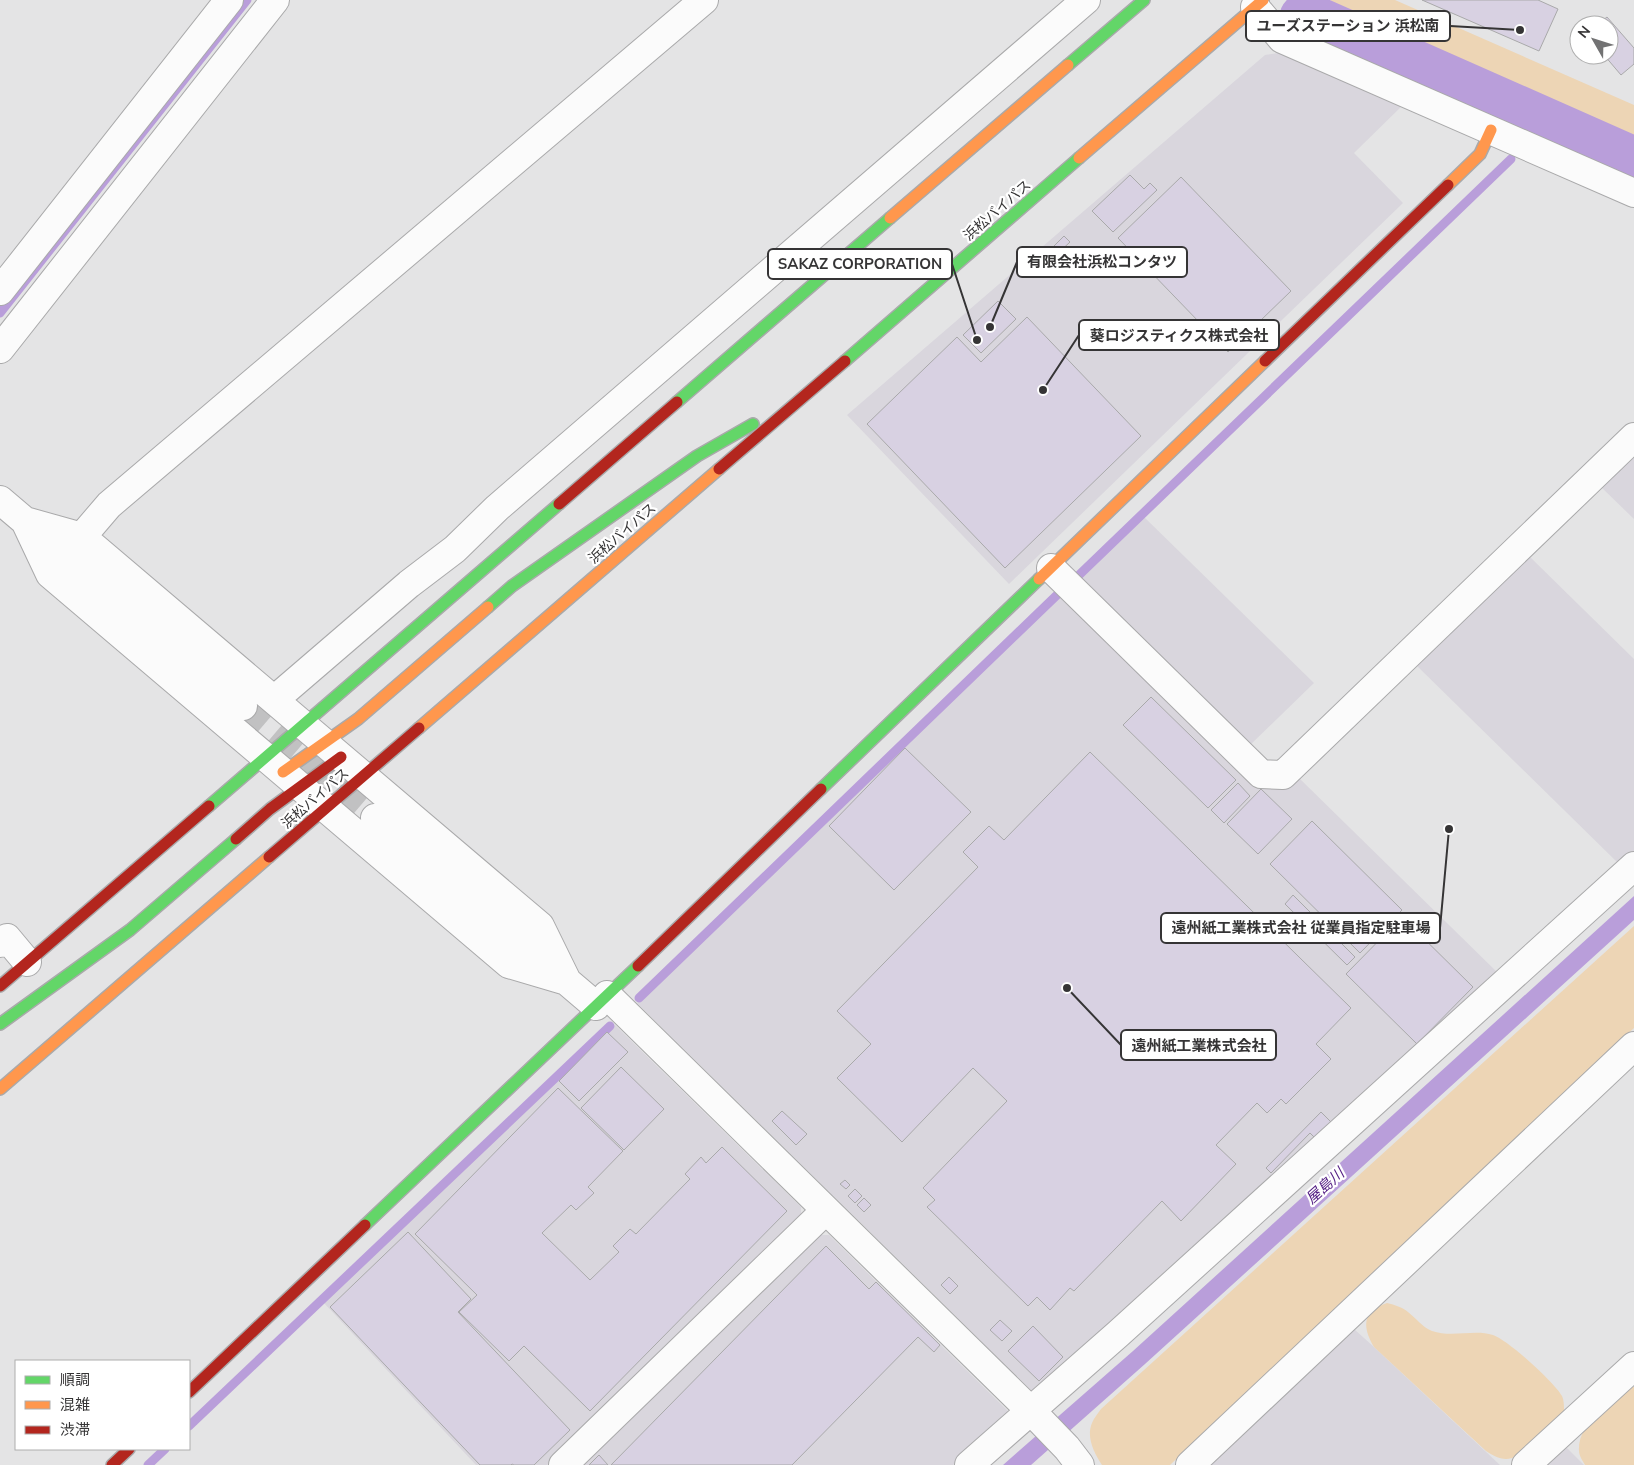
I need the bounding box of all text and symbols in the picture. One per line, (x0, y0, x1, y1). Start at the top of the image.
callout: ユーズステーション 浜松南 (1246, 11, 1450, 41)
north arrow (1569, 15, 1619, 65)
text: ユーズステーション 浜松南 (1256, 16, 1440, 36)
text: N (1574, 22, 1595, 42)
street label: 浜松バイパス (959, 176, 1035, 245)
callout: 有限会社浜松コンタツ (1017, 247, 1187, 277)
callout: SAKAZ CORPORATION (768, 249, 952, 279)
text: 有限会社浜松コンタツ (1027, 252, 1177, 272)
text: SAKAZ CORPORATION (778, 254, 942, 274)
callout: 葵ロジスティクス株式会社 (1079, 320, 1279, 350)
text: 葵ロジスティクス株式会社 (1090, 326, 1268, 346)
street label: 浜松バイパス (584, 499, 660, 568)
street label: 浜松バイパス (277, 764, 353, 833)
callout: 遠州紙工業株式会社 従業員指定駐車場 (1161, 913, 1440, 943)
text: 遠州紙工業株式会社 従業員指定駐車場 (1171, 918, 1431, 938)
callout: 遠州紙工業株式会社 (1121, 1030, 1276, 1060)
text: 遠州紙工業株式会社 (1131, 1036, 1267, 1056)
water label: 屋島川 (1302, 1162, 1350, 1208)
legend (15, 1360, 190, 1450)
text: 順調 (60, 1370, 90, 1390)
text: 混雑 (60, 1395, 90, 1415)
text: 渋滞 (60, 1420, 90, 1440)

